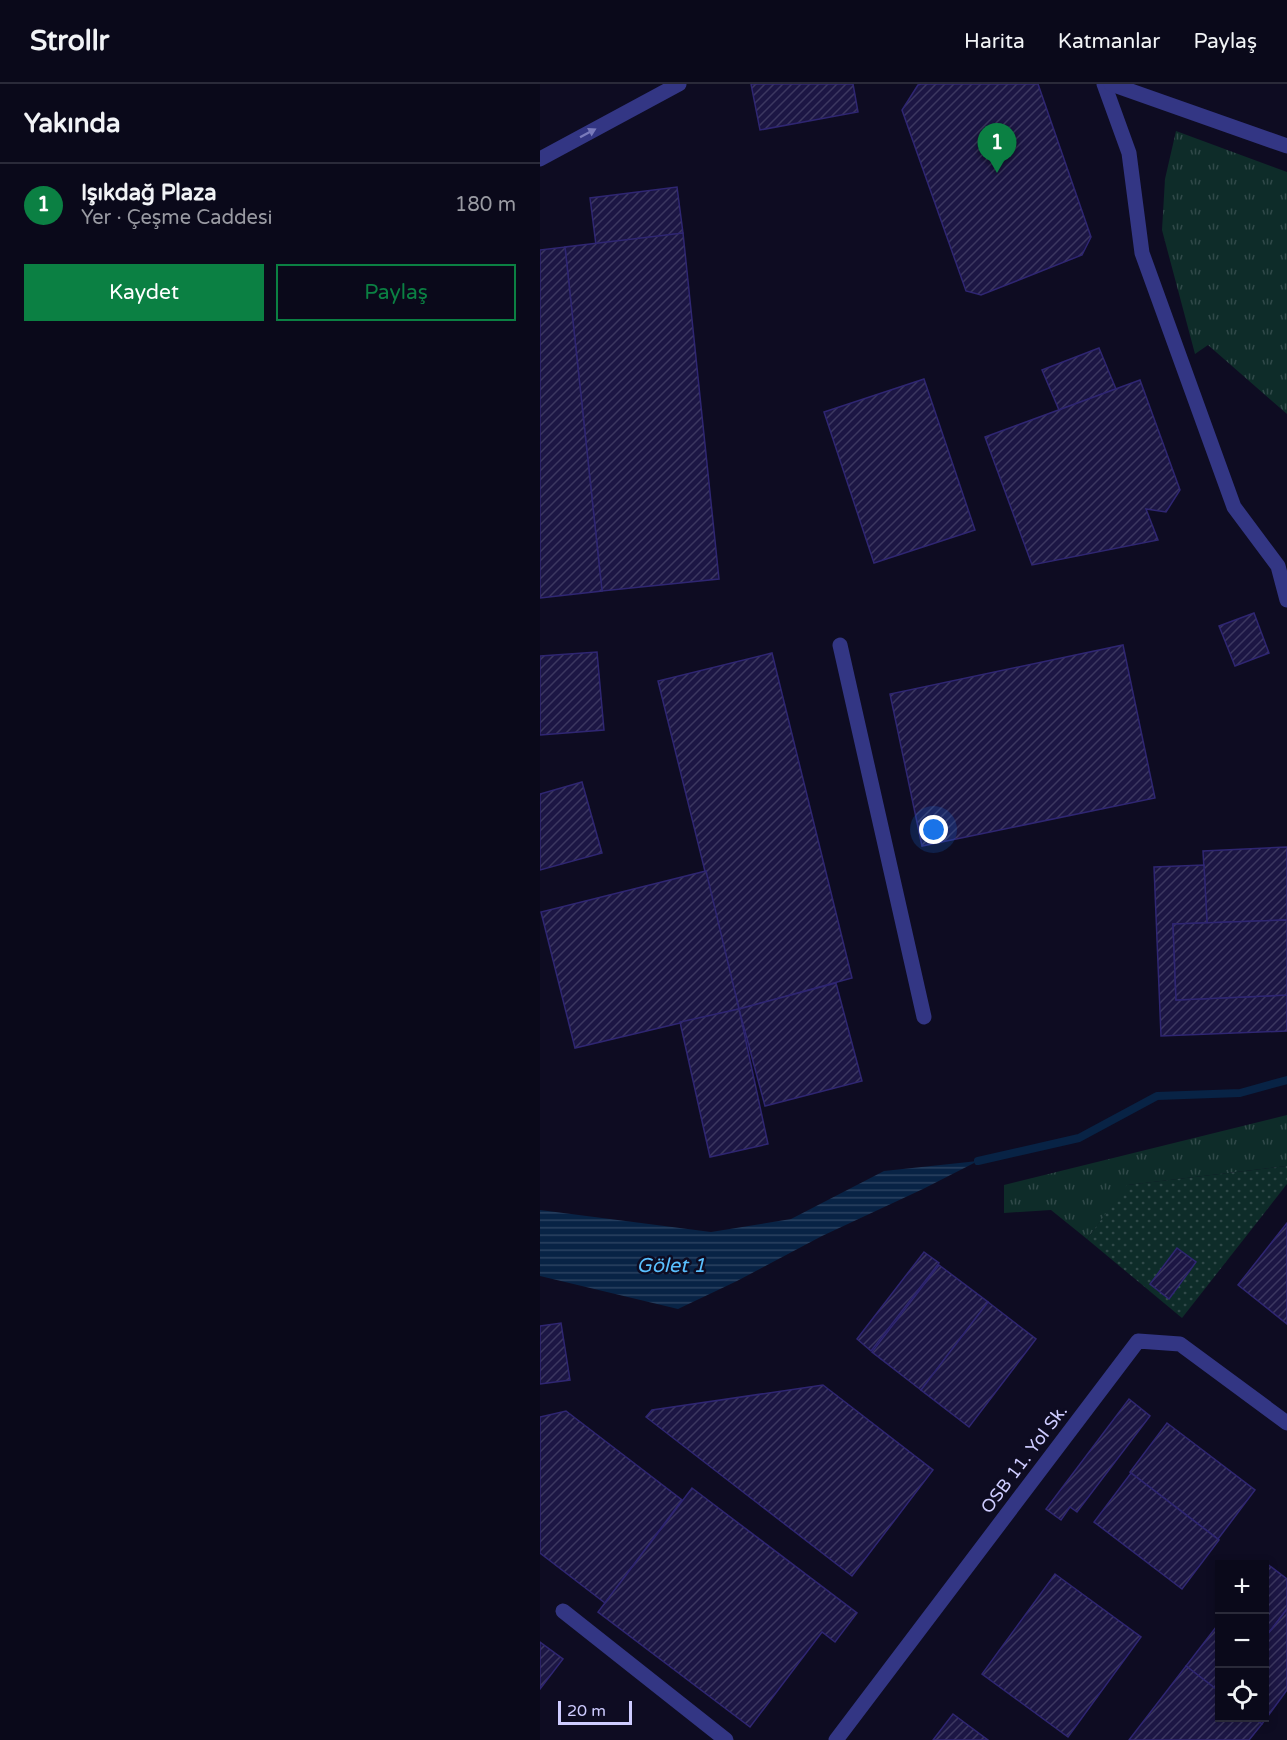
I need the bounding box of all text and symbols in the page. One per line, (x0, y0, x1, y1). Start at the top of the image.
text: Strollr (30, 24, 109, 58)
text: Harita (964, 29, 1025, 54)
text: Katmanlar (1058, 29, 1160, 54)
text: Paylaş (1193, 29, 1257, 54)
text: Yakında (24, 108, 121, 139)
pin: 1 (978, 124, 1016, 173)
one-way arrow (580, 128, 597, 138)
text: Işıkdağ Plaza (81, 180, 217, 206)
text: 1 (37, 193, 50, 217)
text: 180 m (455, 193, 516, 217)
text: Yer · Çeşme Caddesi (81, 206, 273, 230)
button: Kaydet (24, 264, 264, 321)
button: Paylaş (276, 264, 516, 321)
your location (919, 815, 948, 844)
water label: Gölet 1 (637, 1254, 706, 1278)
street label: OSB 11. Yol Sk. (976, 1400, 1072, 1518)
map controls (1215, 1560, 1269, 1722)
button: + (1215, 1560, 1269, 1614)
button: − (1215, 1614, 1269, 1668)
button: locate (1215, 1668, 1269, 1722)
scale bar (558, 1698, 632, 1726)
text: 20 m (567, 1701, 606, 1721)

